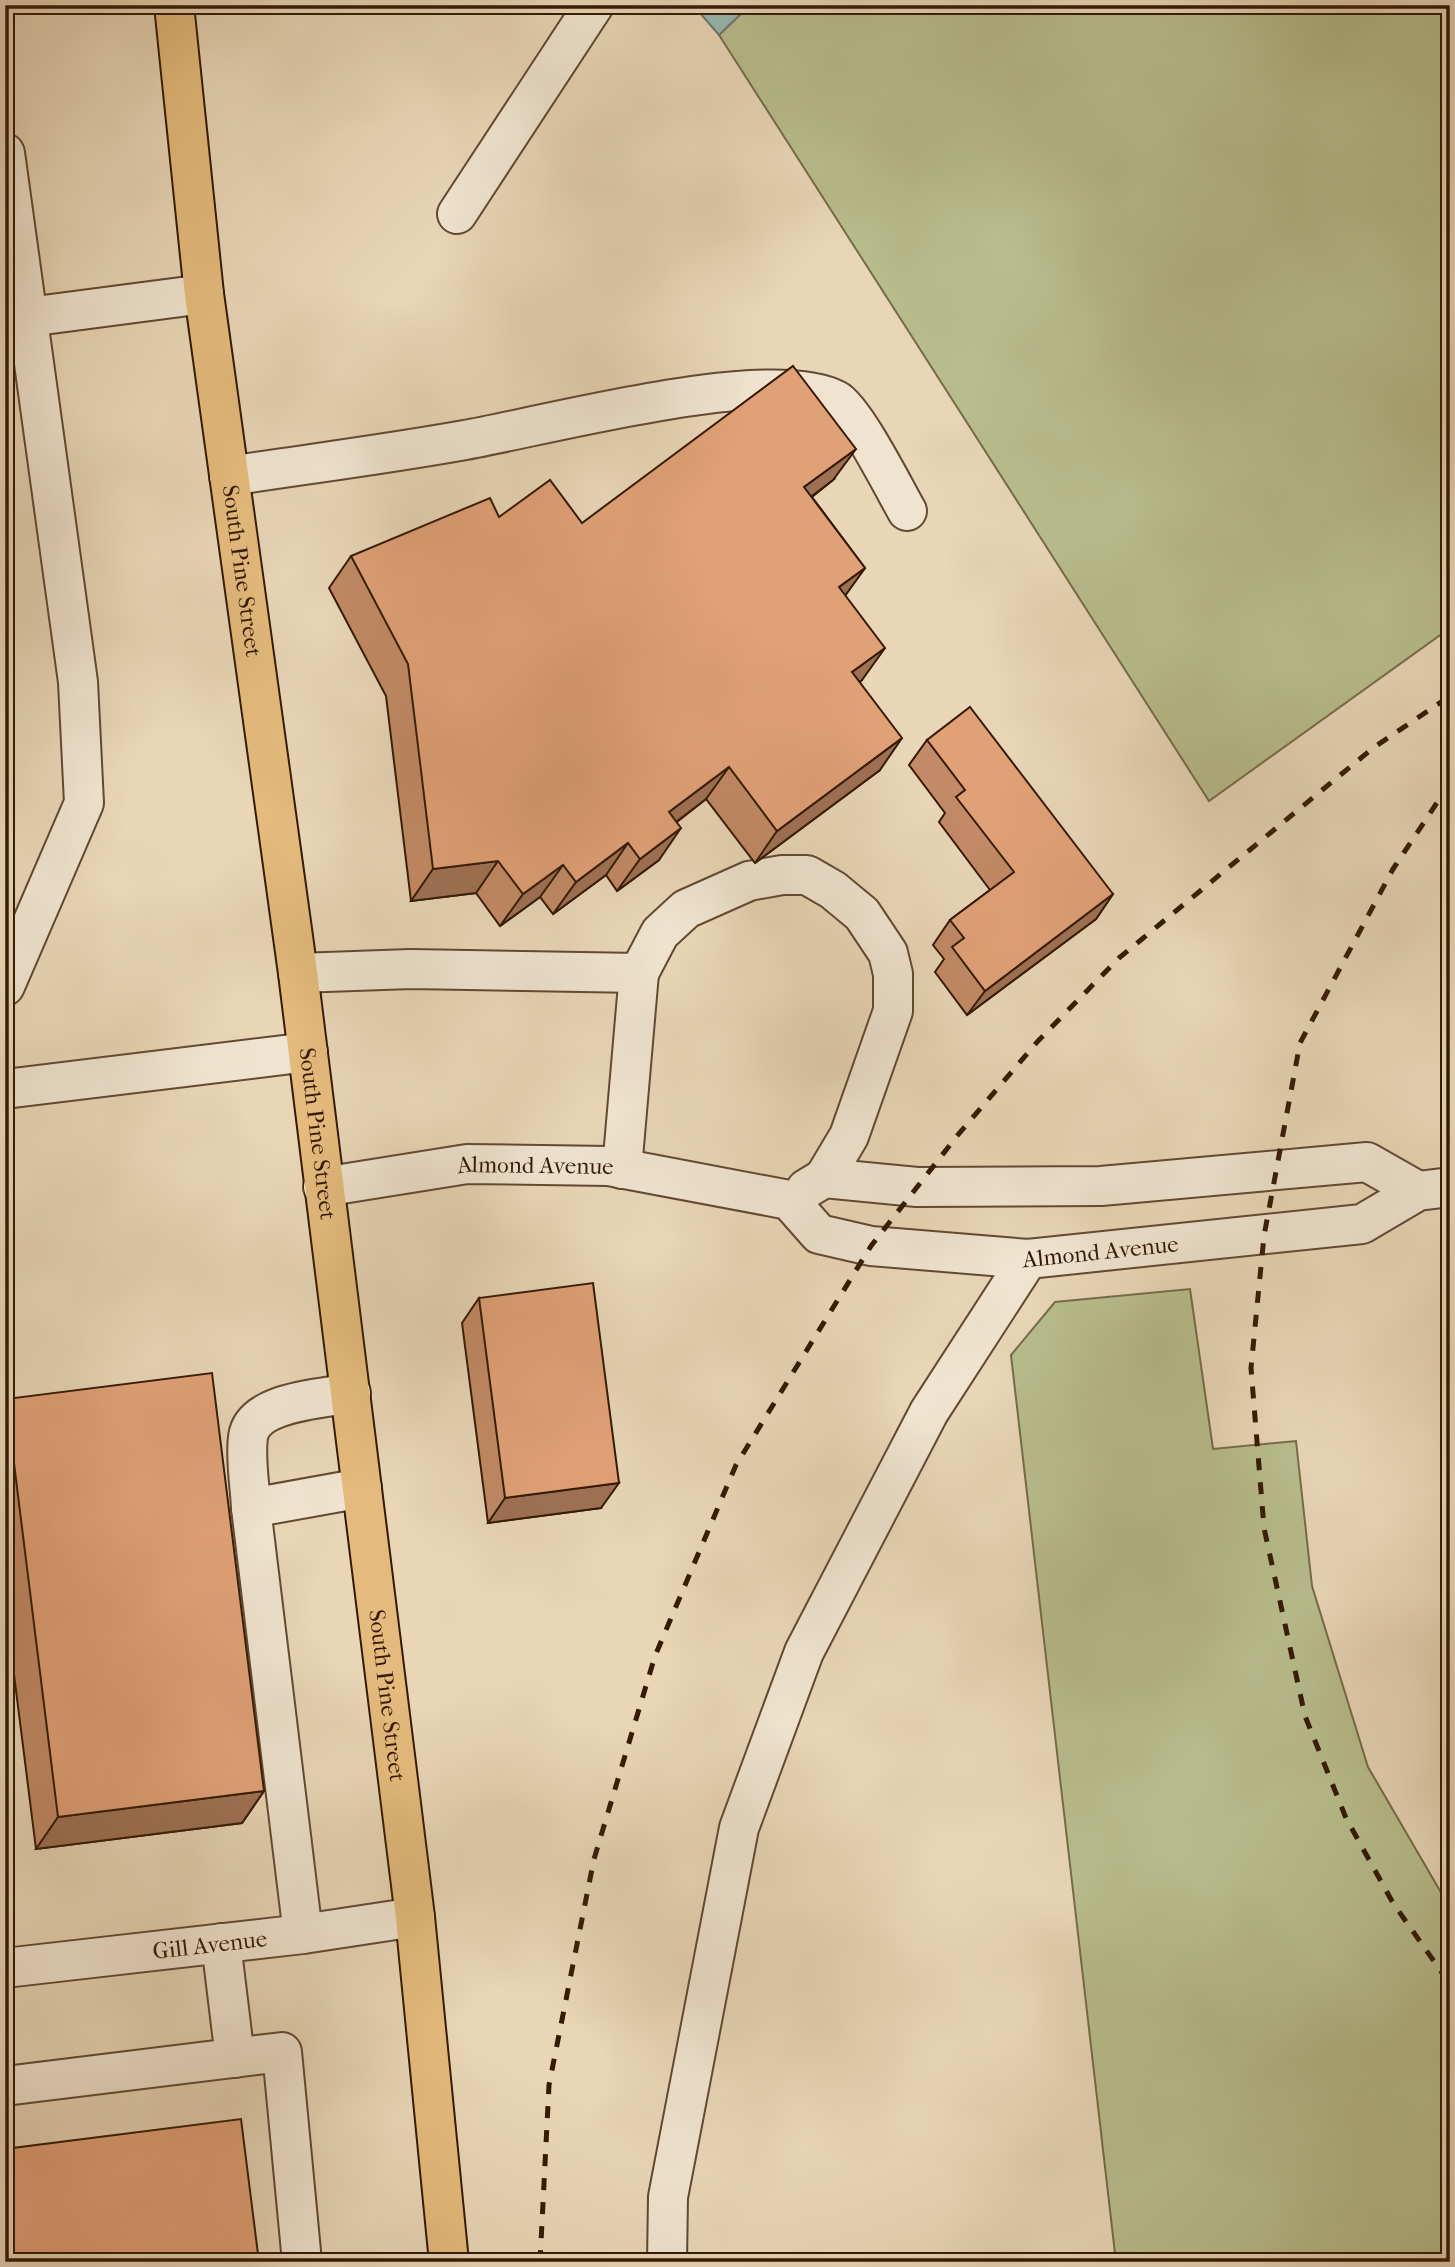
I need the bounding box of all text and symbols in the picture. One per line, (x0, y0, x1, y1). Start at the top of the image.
street label: South Pine Street (217, 483, 267, 659)
street label: South Pine Street (293, 1046, 341, 1221)
street label: Almond Avenue (454, 1150, 614, 1180)
street label: Almond Avenue (1020, 1230, 1180, 1274)
street label: South Pine Street (363, 1608, 411, 1783)
street label: Gill Avenue (151, 1925, 268, 1965)

